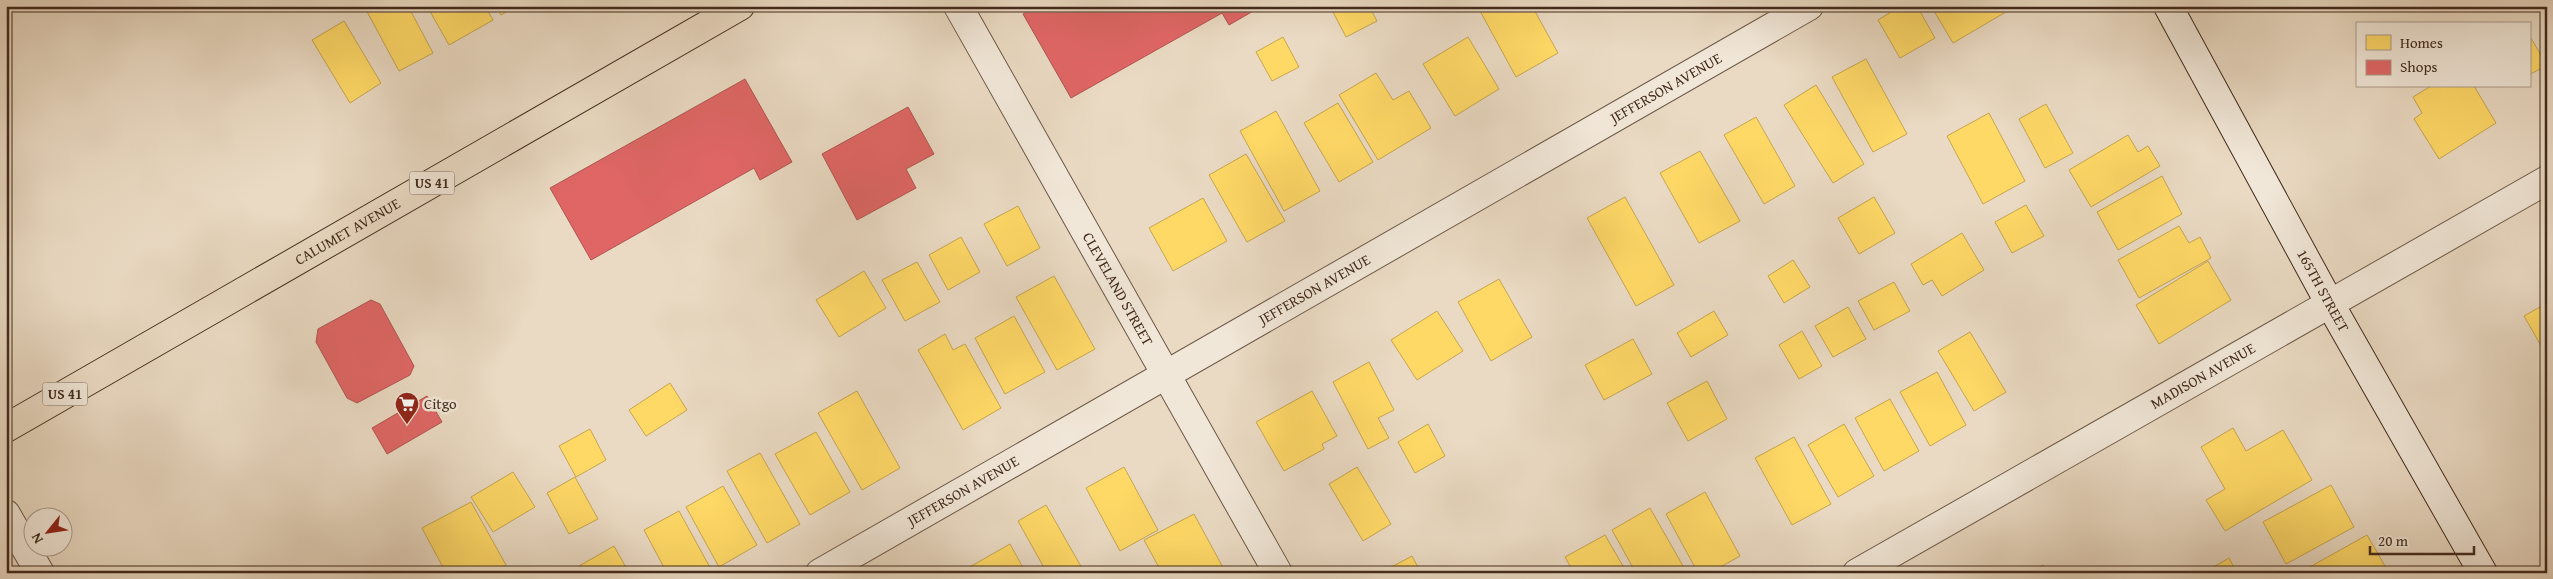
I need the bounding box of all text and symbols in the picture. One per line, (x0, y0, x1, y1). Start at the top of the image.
legend (2356, 22, 2530, 88)
text: Homes (2400, 32, 2443, 53)
street label: JEFFERSON AVENUE (1604, 47, 1726, 129)
text: Shops (2400, 56, 2437, 77)
road number: US 41 (410, 172, 454, 194)
street label: CALUMET AVENUE (291, 192, 404, 270)
street label: CLEVELAND STREET (1078, 228, 1159, 350)
street label: 165TH STREET (2292, 245, 2355, 336)
street label: JEFFERSON AVENUE (1253, 249, 1374, 330)
street label: MADISON AVENUE (2146, 337, 2259, 414)
road number: US 41 (42, 382, 88, 406)
supermarket icon: Citgo (394, 391, 420, 425)
place label: Citgo (424, 393, 457, 414)
street label: JEFFERSON AVENUE (902, 450, 1023, 532)
north arrow (22, 506, 72, 556)
scale bar (2370, 524, 2474, 556)
text: N (25, 529, 48, 548)
text: 20 m (2378, 530, 2409, 551)

